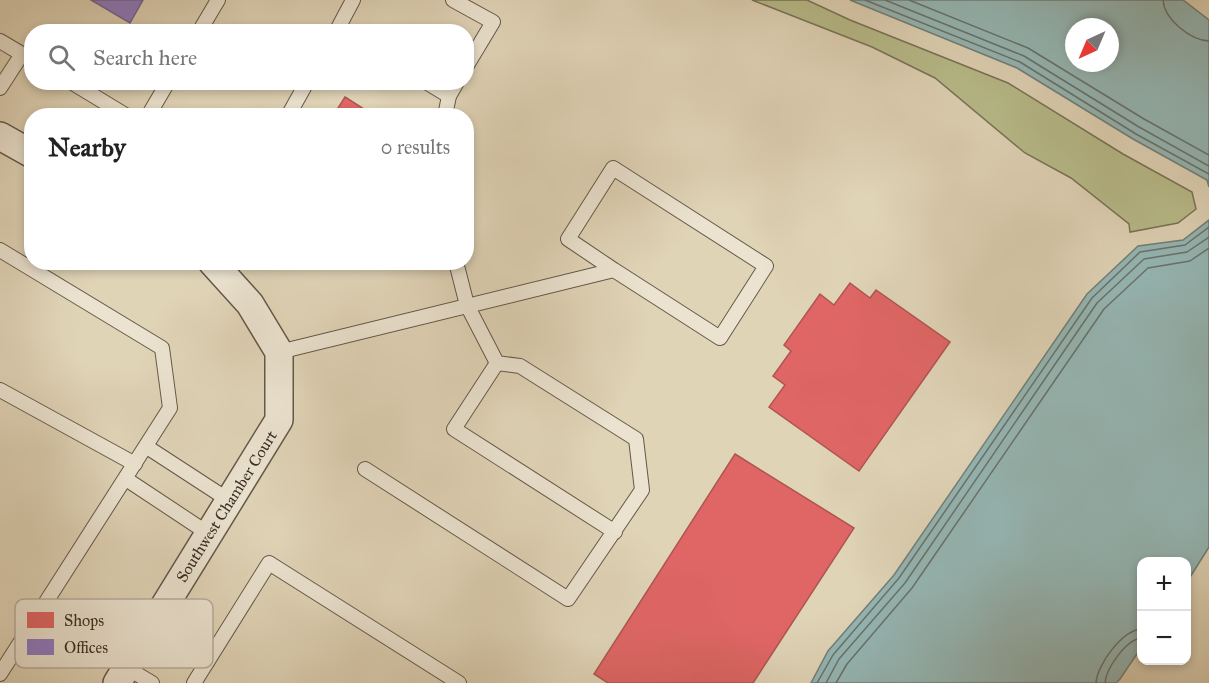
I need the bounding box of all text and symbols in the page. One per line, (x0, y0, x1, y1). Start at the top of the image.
north arrow (1065, 18, 1119, 72)
search box (24, 24, 474, 90)
icon: search (45, 41, 78, 74)
text: Search here (93, 44, 197, 71)
text: Nearby (48, 131, 126, 163)
text: 0 results (381, 135, 450, 159)
street label: Southwest Chamber Court (172, 427, 281, 586)
map controls (1137, 557, 1191, 665)
button: + (1137, 557, 1191, 611)
legend (15, 599, 213, 668)
text: Shops (64, 611, 104, 630)
button: − (1137, 611, 1191, 665)
text: Offices (64, 638, 108, 657)

